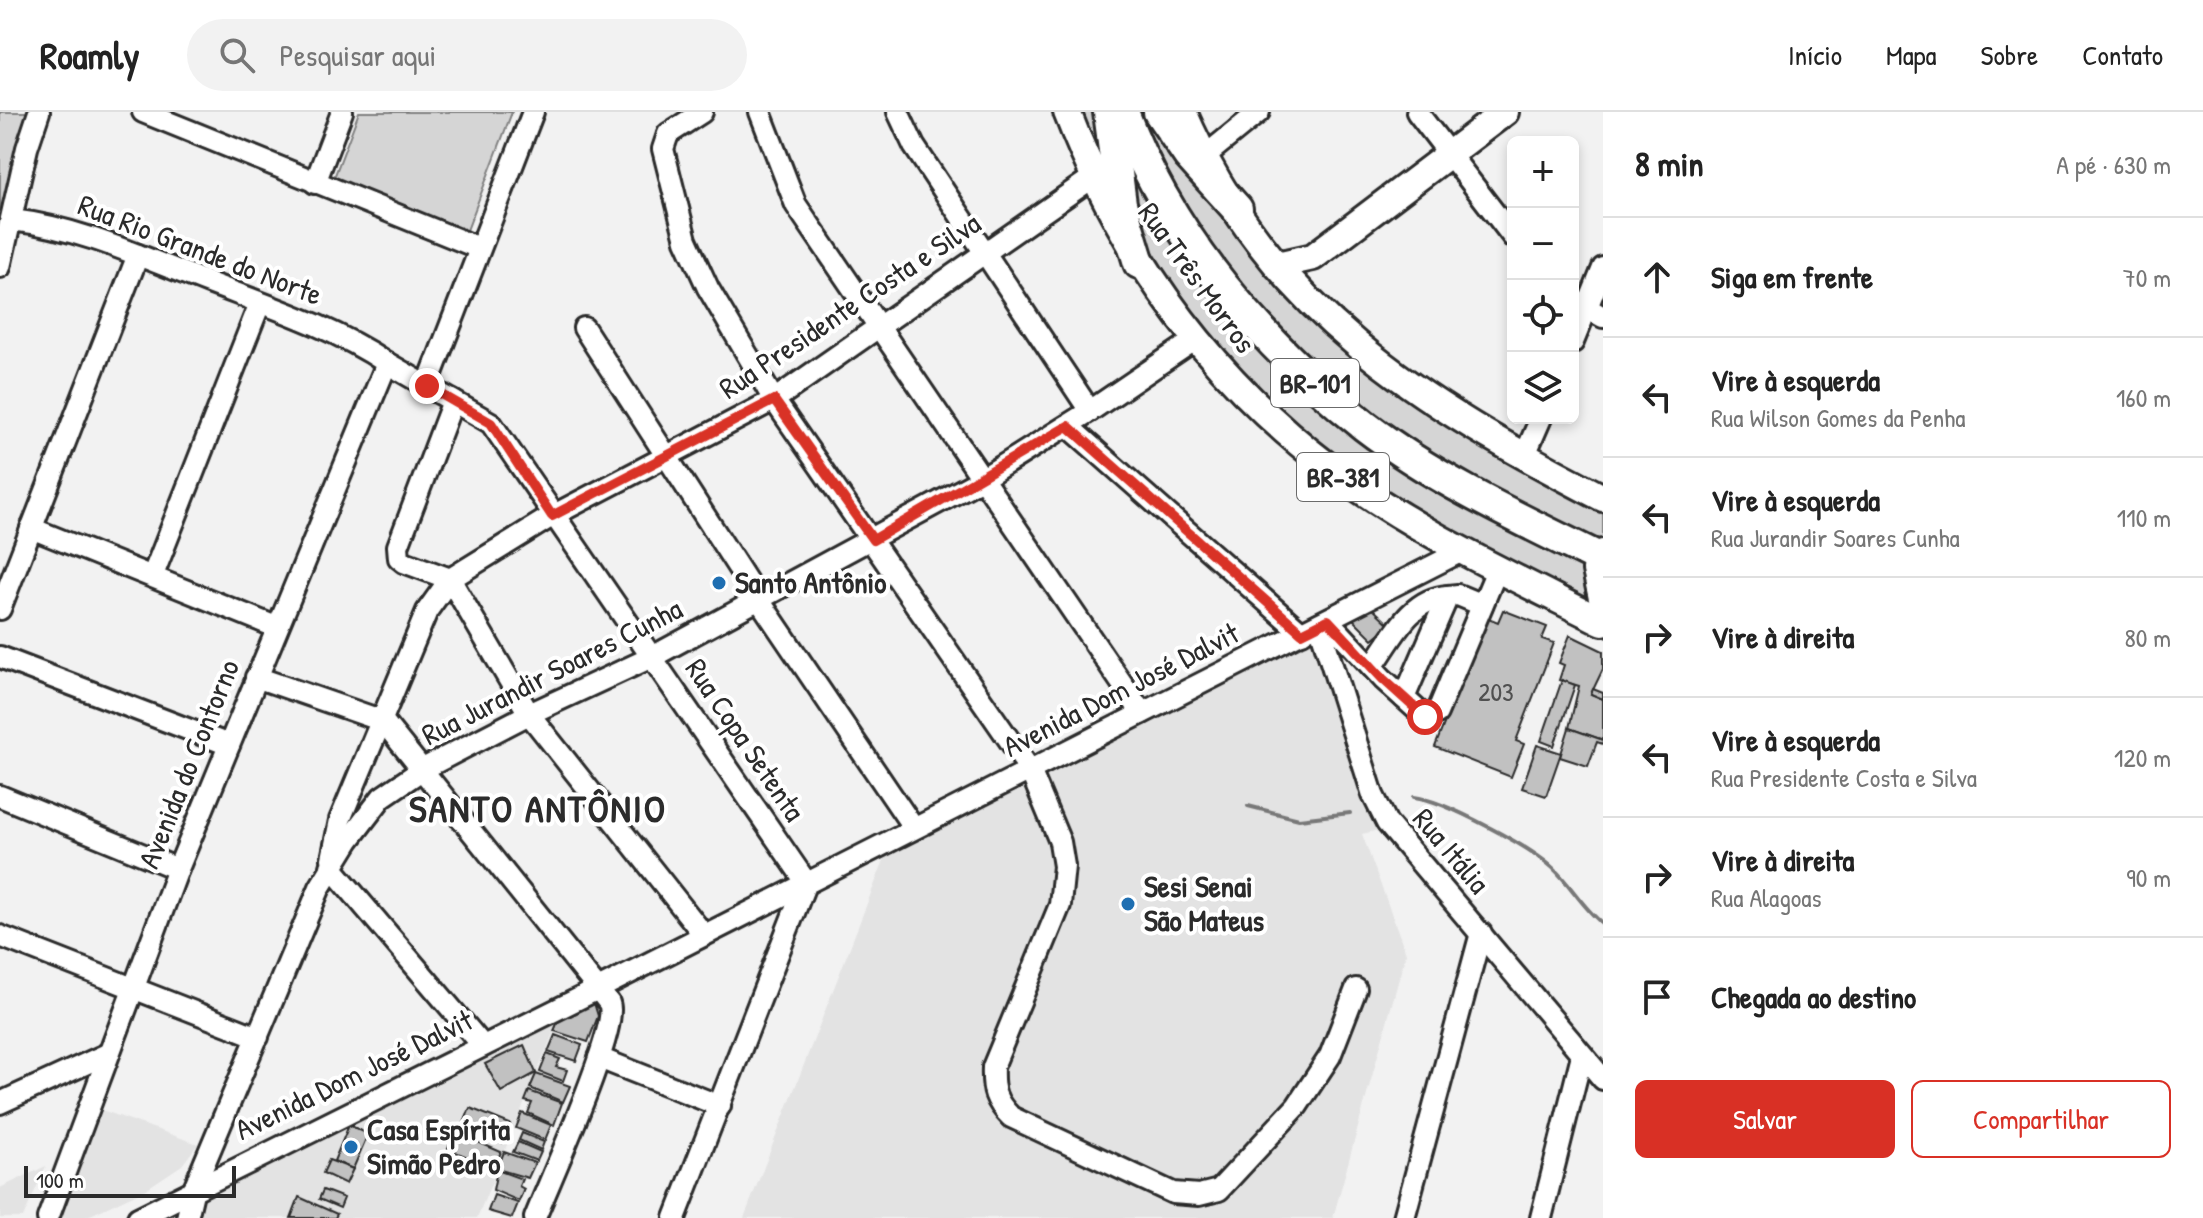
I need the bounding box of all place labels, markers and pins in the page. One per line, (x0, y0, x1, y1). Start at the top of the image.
place label: Santo Antônio (735, 562, 886, 602)
marker: Santo Antônio (710, 574, 728, 592)
place label: Sesi Senai São Mateus (1144, 866, 1264, 940)
marker: Sesi Senai São Mateus (1119, 895, 1137, 913)
place label: Casa Espírita Simão Pedro (367, 1109, 510, 1183)
marker: Casa Espírita Simão Pedro (342, 1138, 360, 1156)

